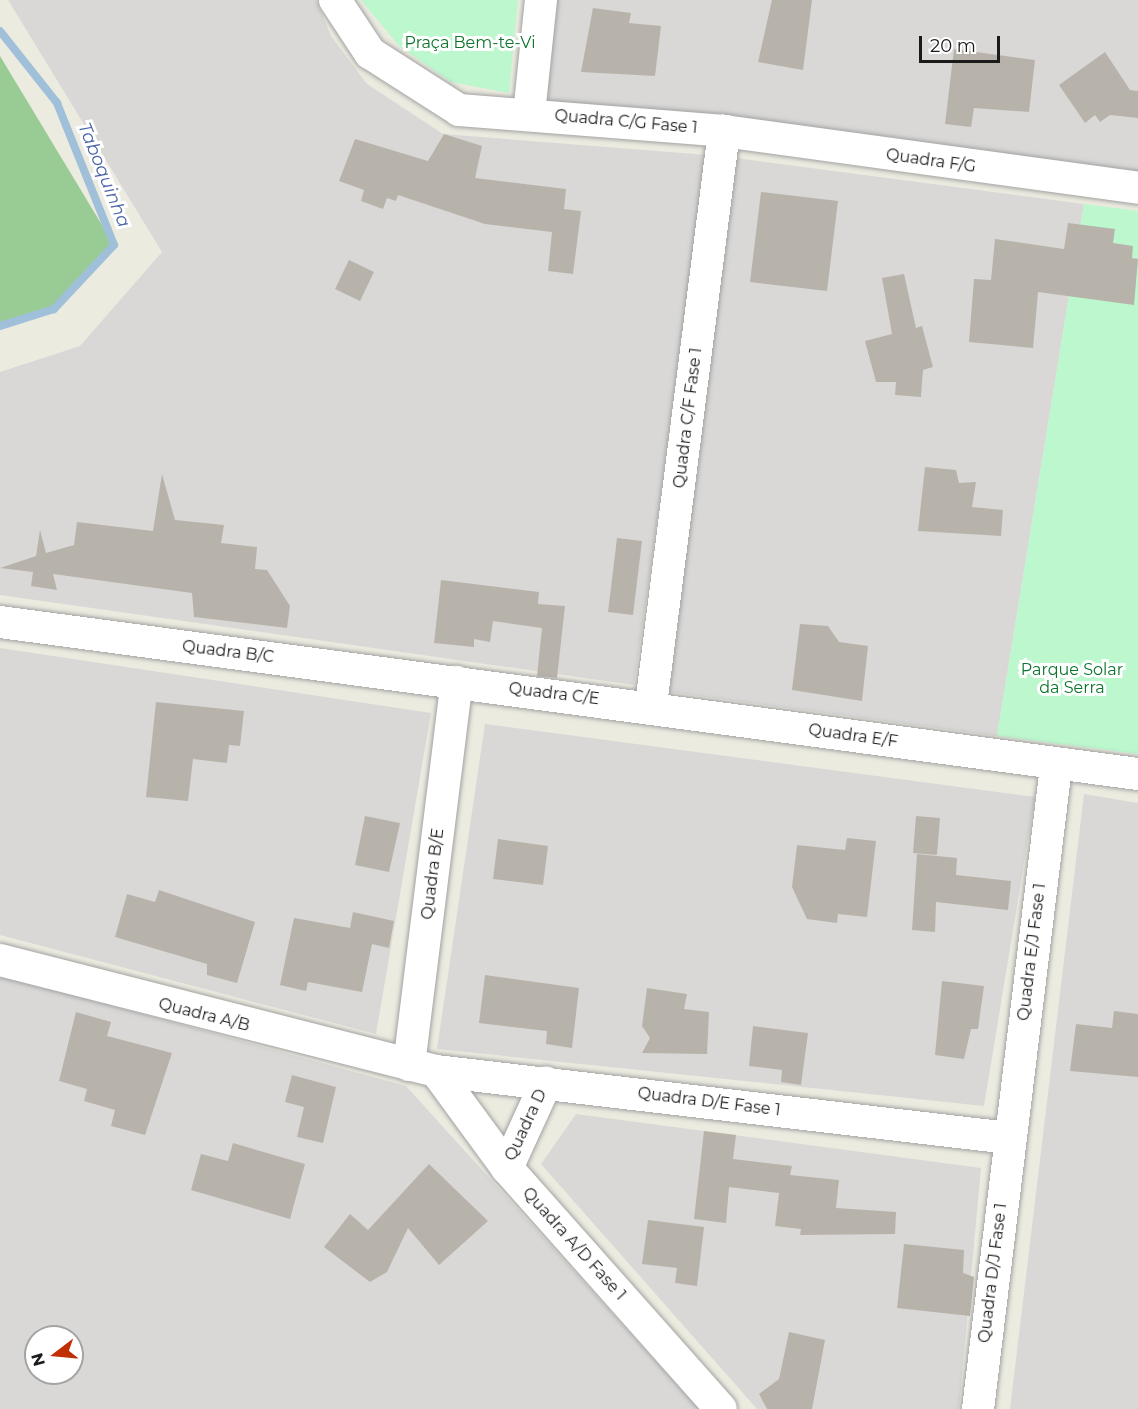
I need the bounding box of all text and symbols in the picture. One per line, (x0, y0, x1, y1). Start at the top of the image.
scale bar (922, 24, 1003, 62)
park label: Praça Bem-te-Vi (405, 33, 535, 53)
text: 20 m (930, 35, 976, 57)
street label: Quadra C/G Fase 1 (554, 106, 698, 138)
water label: Taboquinha (73, 120, 135, 230)
street label: Quadra F/G (885, 145, 977, 177)
street label: Quadra C/F Fase 1 (670, 347, 706, 489)
street label: Quadra B/C (181, 637, 275, 667)
park label: Parque Solar da Serra (1021, 660, 1123, 698)
street label: Quadra C/E (508, 679, 600, 709)
street label: Quadra E/F (807, 720, 899, 752)
street label: Quadra B/E (418, 827, 448, 921)
street label: Quadra E/J Fase 1 (1014, 882, 1050, 1022)
street label: Quadra A/B (156, 994, 252, 1036)
street label: Quadra D/E Fase 1 (637, 1084, 781, 1120)
street label: Quadra D (501, 1086, 551, 1164)
street label: Quadra A/D Fase 1 (518, 1184, 630, 1304)
street label: Quadra D/J Fase 1 (975, 1202, 1011, 1344)
north arrow (24, 1325, 84, 1385)
text: N (27, 1351, 49, 1368)

